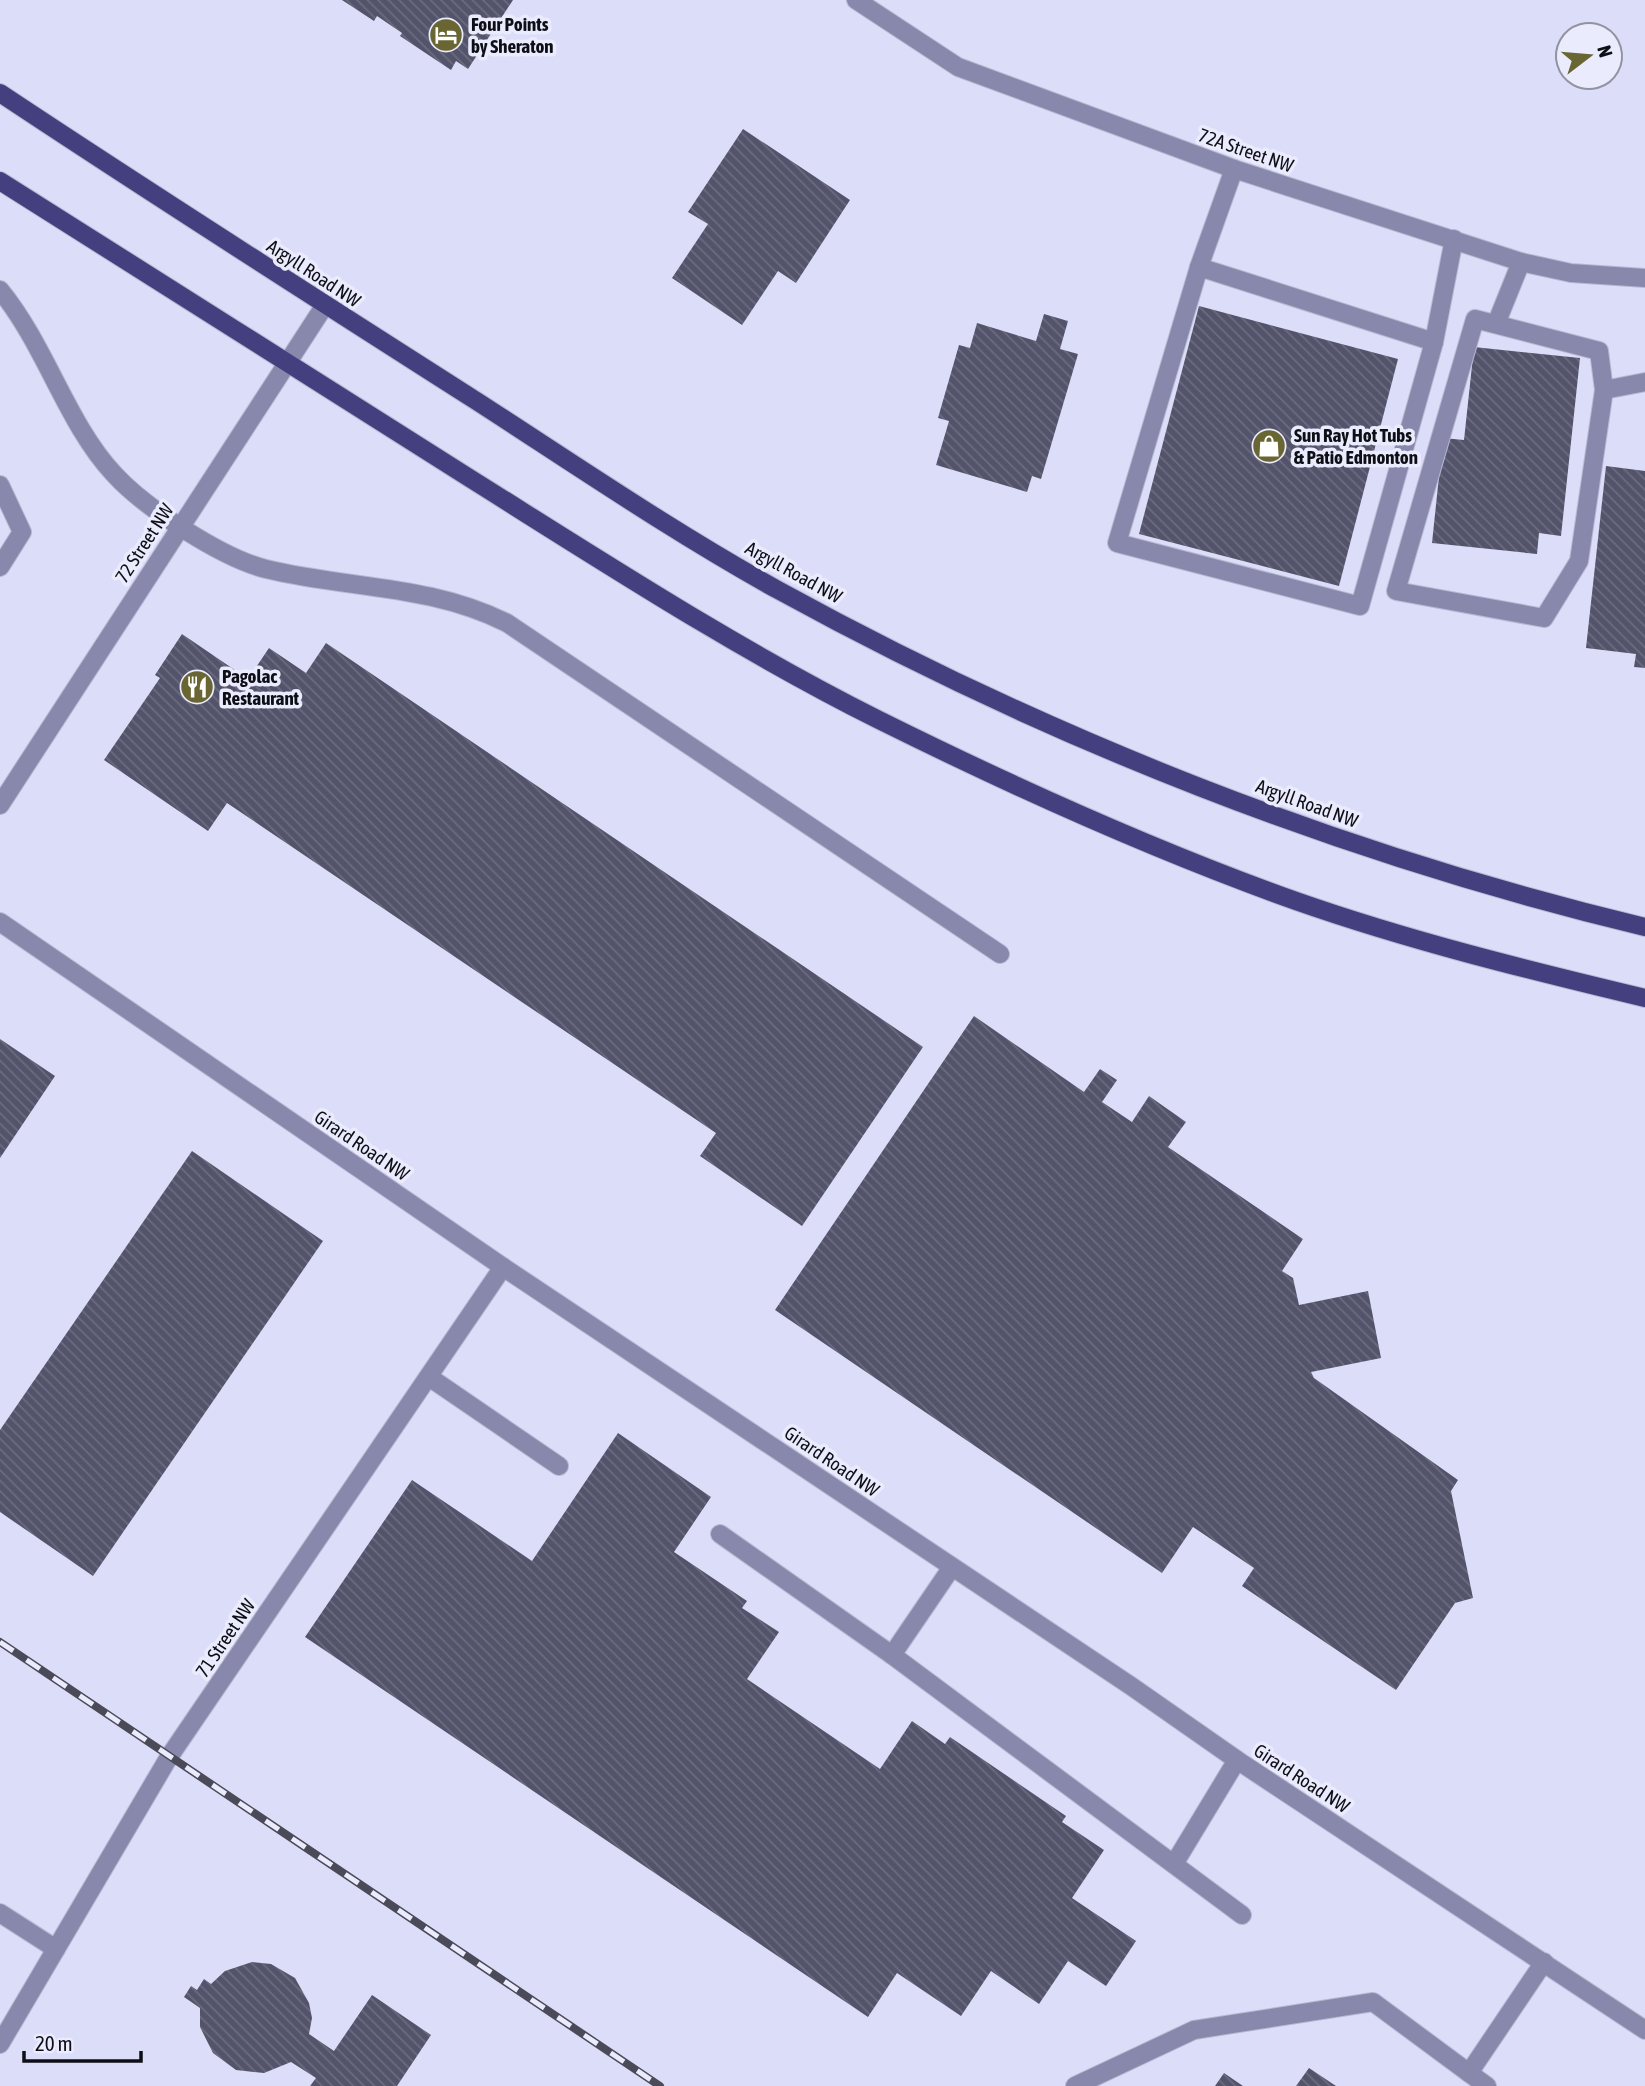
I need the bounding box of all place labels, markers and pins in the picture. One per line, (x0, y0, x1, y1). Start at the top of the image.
place label: Four Points by Sheraton (471, 13, 554, 57)
hotel icon: Four Points by Sheraton (427, 16, 465, 54)
place label: Sun Ray Hot Tubs & Patio Edmonton (1294, 424, 1418, 468)
shop icon: Sun Ray Hot Tubs & Patio Edmonton (1250, 427, 1288, 465)
place label: Pagolac Restaurant (222, 665, 300, 709)
restaurant icon: Pagolac Restaurant (178, 668, 216, 706)

